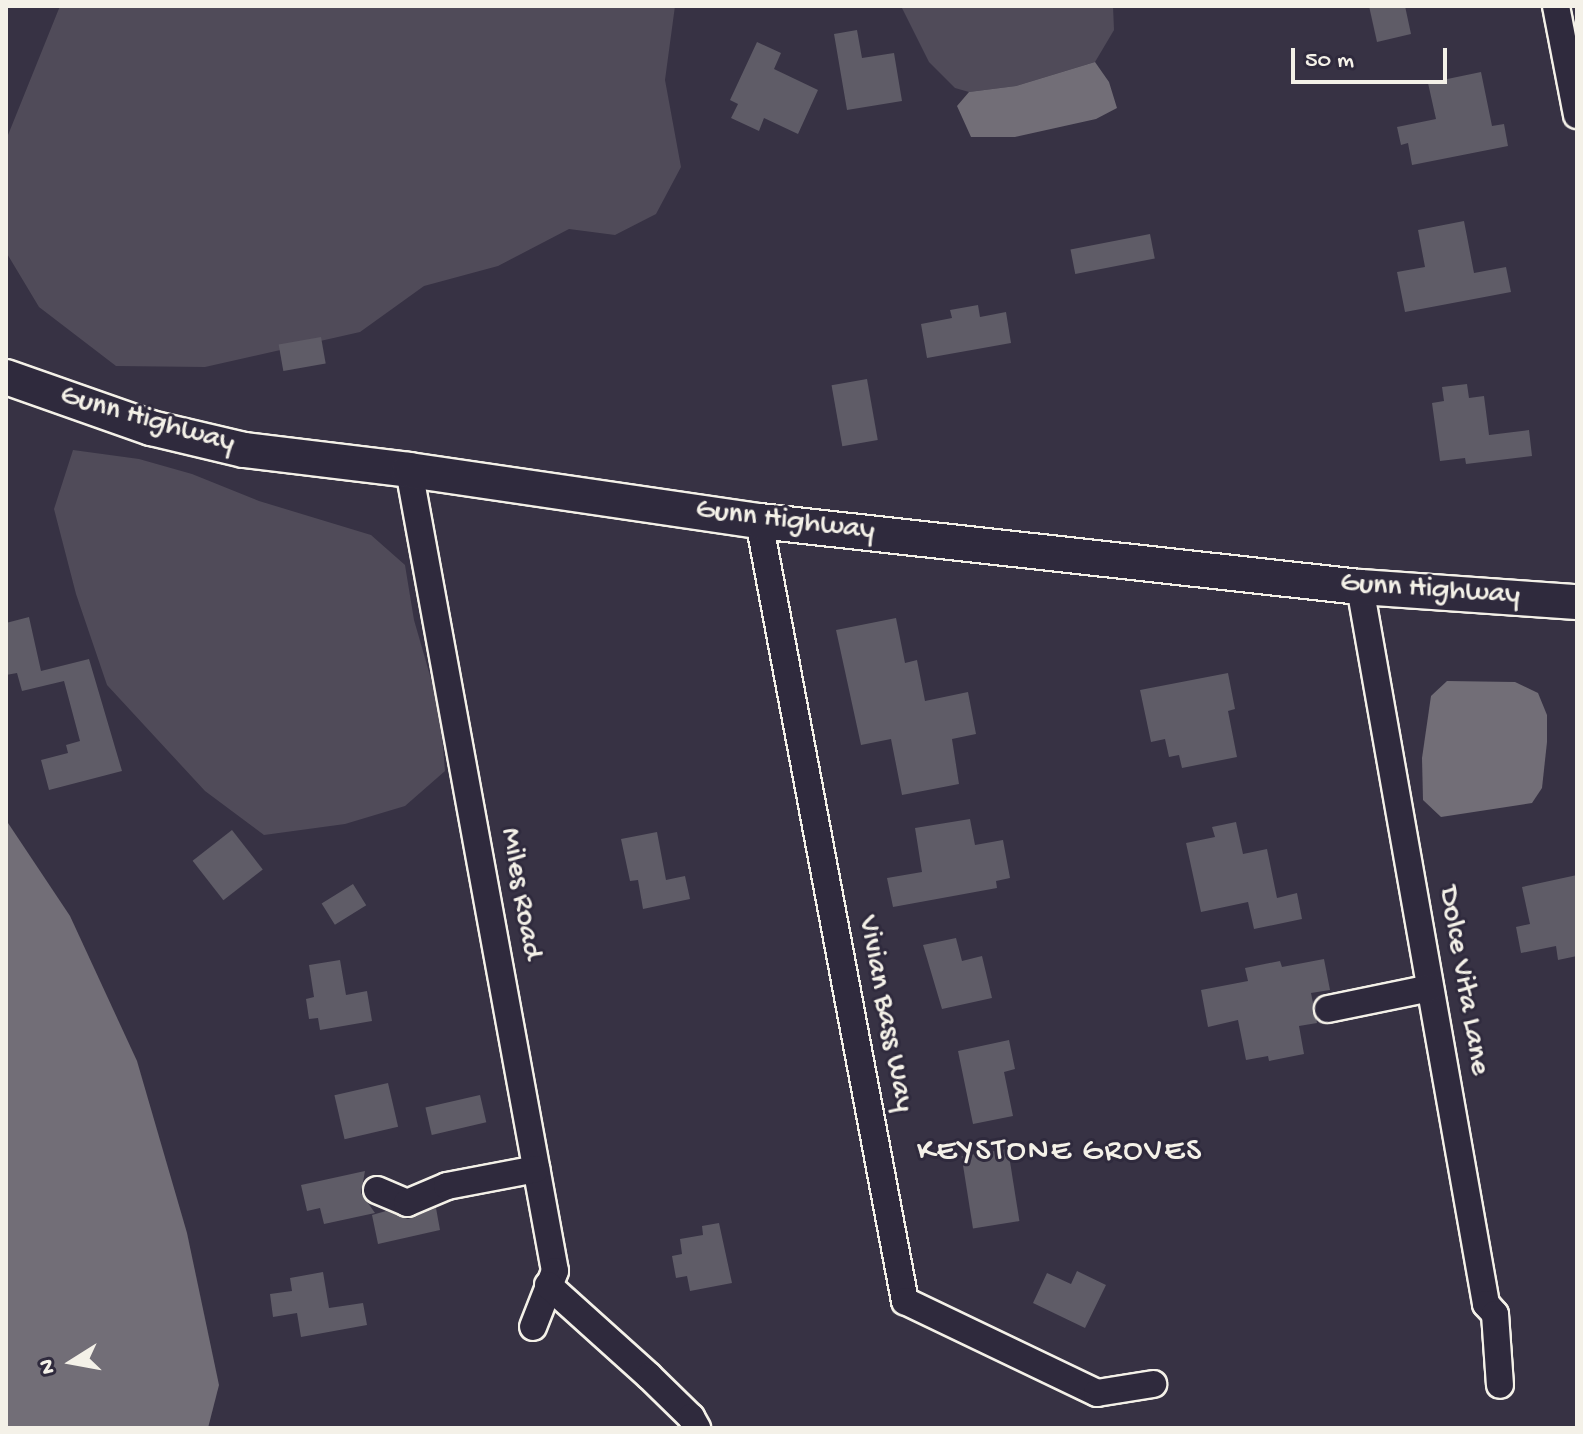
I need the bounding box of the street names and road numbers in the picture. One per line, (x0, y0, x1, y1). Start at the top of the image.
street label: Gunn Highway (55, 379, 239, 463)
street label: Gunn Highway (693, 493, 877, 551)
street label: Gunn Highway (1339, 567, 1521, 615)
street label: Miles Road (490, 825, 548, 963)
street label: Dolce Vita Lane (1428, 884, 1496, 1078)
street label: Vivian Bass Way (847, 913, 921, 1115)

